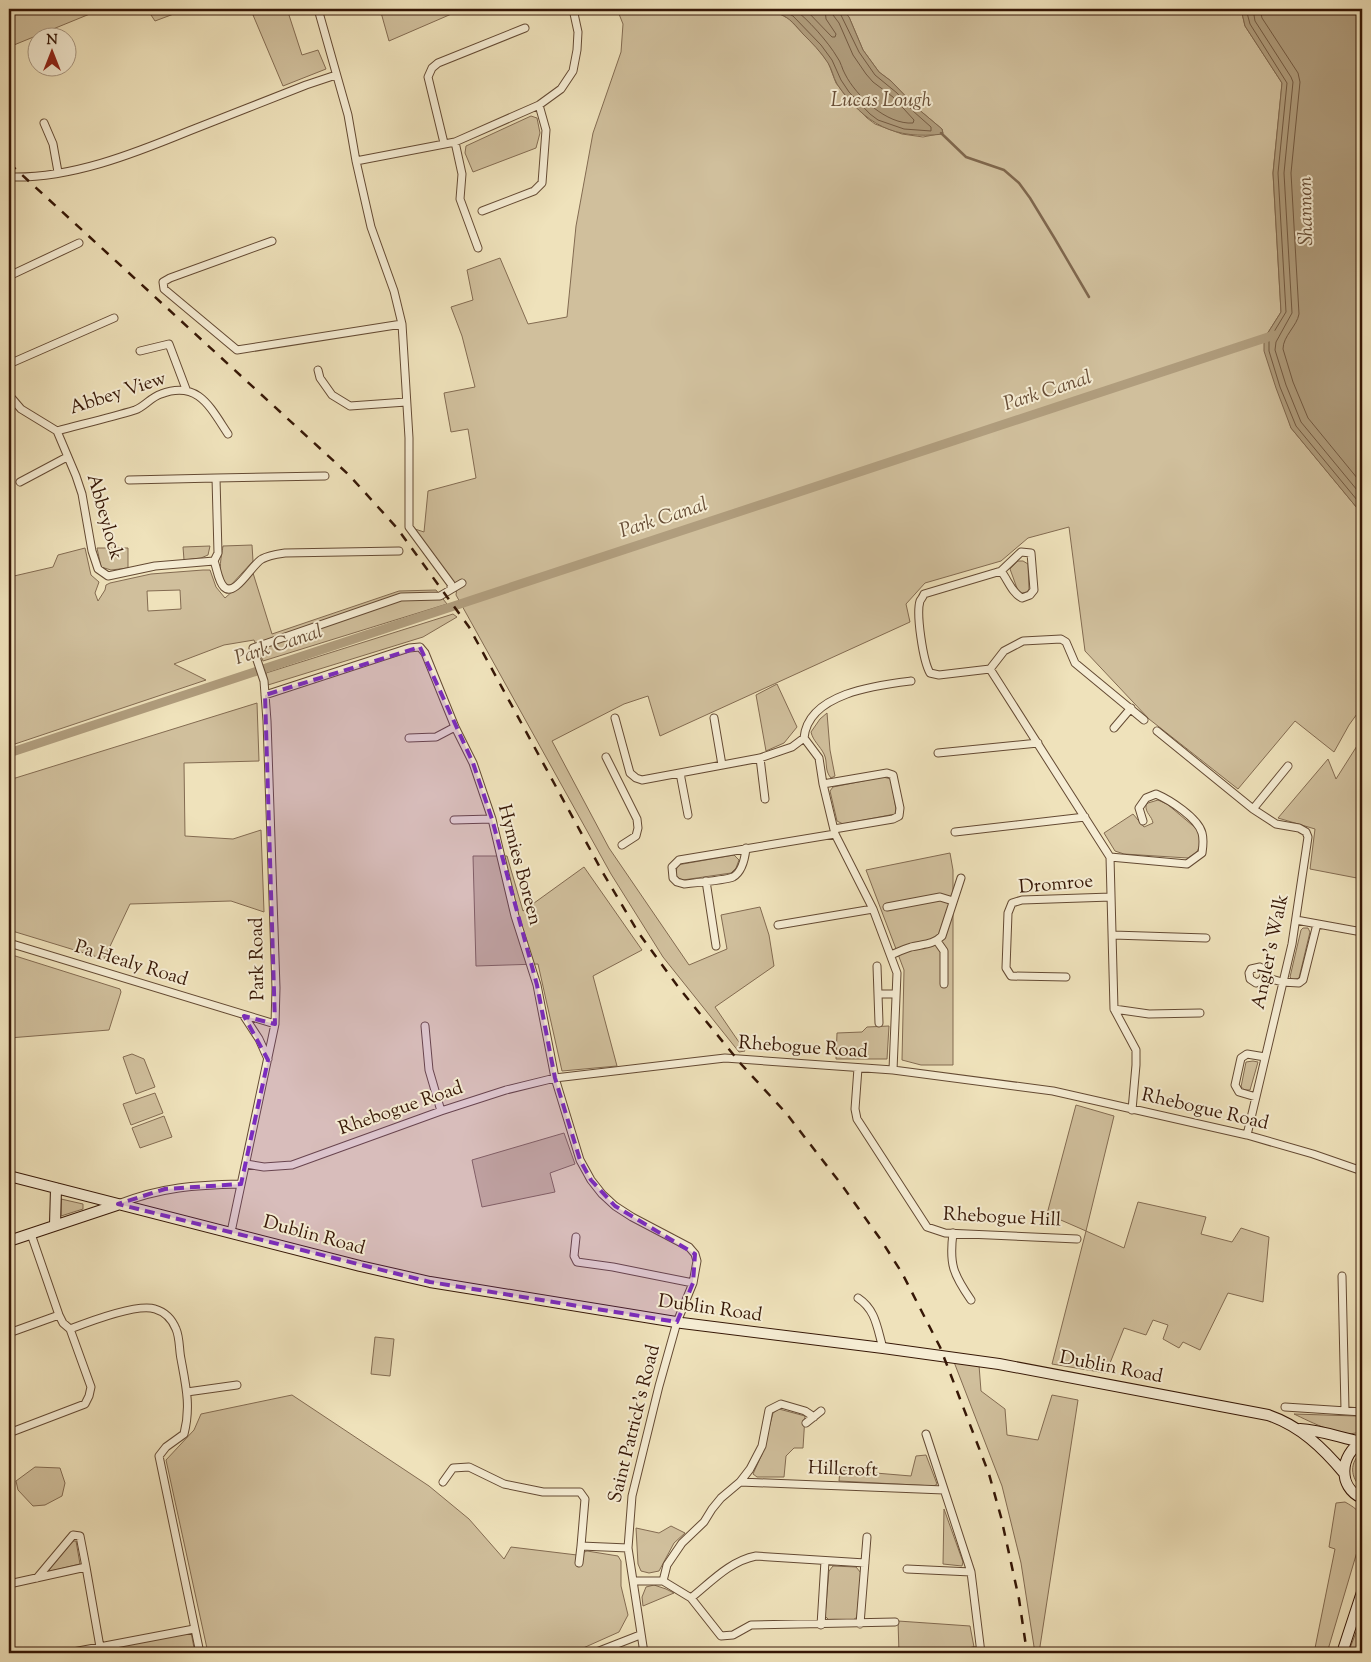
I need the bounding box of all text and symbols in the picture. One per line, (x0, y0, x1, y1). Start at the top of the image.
north arrow (28, 28, 78, 78)
text: N (46, 31, 58, 51)
water label: Lucas Lough (831, 87, 932, 116)
water label: Shannon (1292, 176, 1322, 246)
water label: Park Canal (1000, 364, 1096, 420)
street label: Abbey View (66, 366, 170, 422)
street label: Abbeylock (79, 471, 129, 564)
water label: Park Canal (616, 491, 712, 547)
water label: Park Canal (231, 618, 327, 674)
street label: Hymies Boreen (490, 801, 548, 929)
street label: Dromroe (1018, 868, 1094, 902)
street label: Angler's Walk (1246, 891, 1297, 1012)
street label: Park Road (244, 917, 272, 1001)
street label: Pa Healy Road (71, 934, 191, 994)
street label: Rhebogue Road (737, 1030, 869, 1066)
street label: Rhebogue Road (335, 1075, 467, 1143)
street label: Rhebogue Road (1139, 1082, 1272, 1138)
street label: Rhebogue Hill (942, 1201, 1062, 1235)
street label: Dublin Road (260, 1209, 368, 1263)
street label: Dublin Road (656, 1288, 764, 1330)
street label: Saint Patrick's Road (602, 1342, 668, 1506)
street label: Dublin Road (1057, 1345, 1165, 1391)
street label: Hillcroft (808, 1455, 879, 1485)

